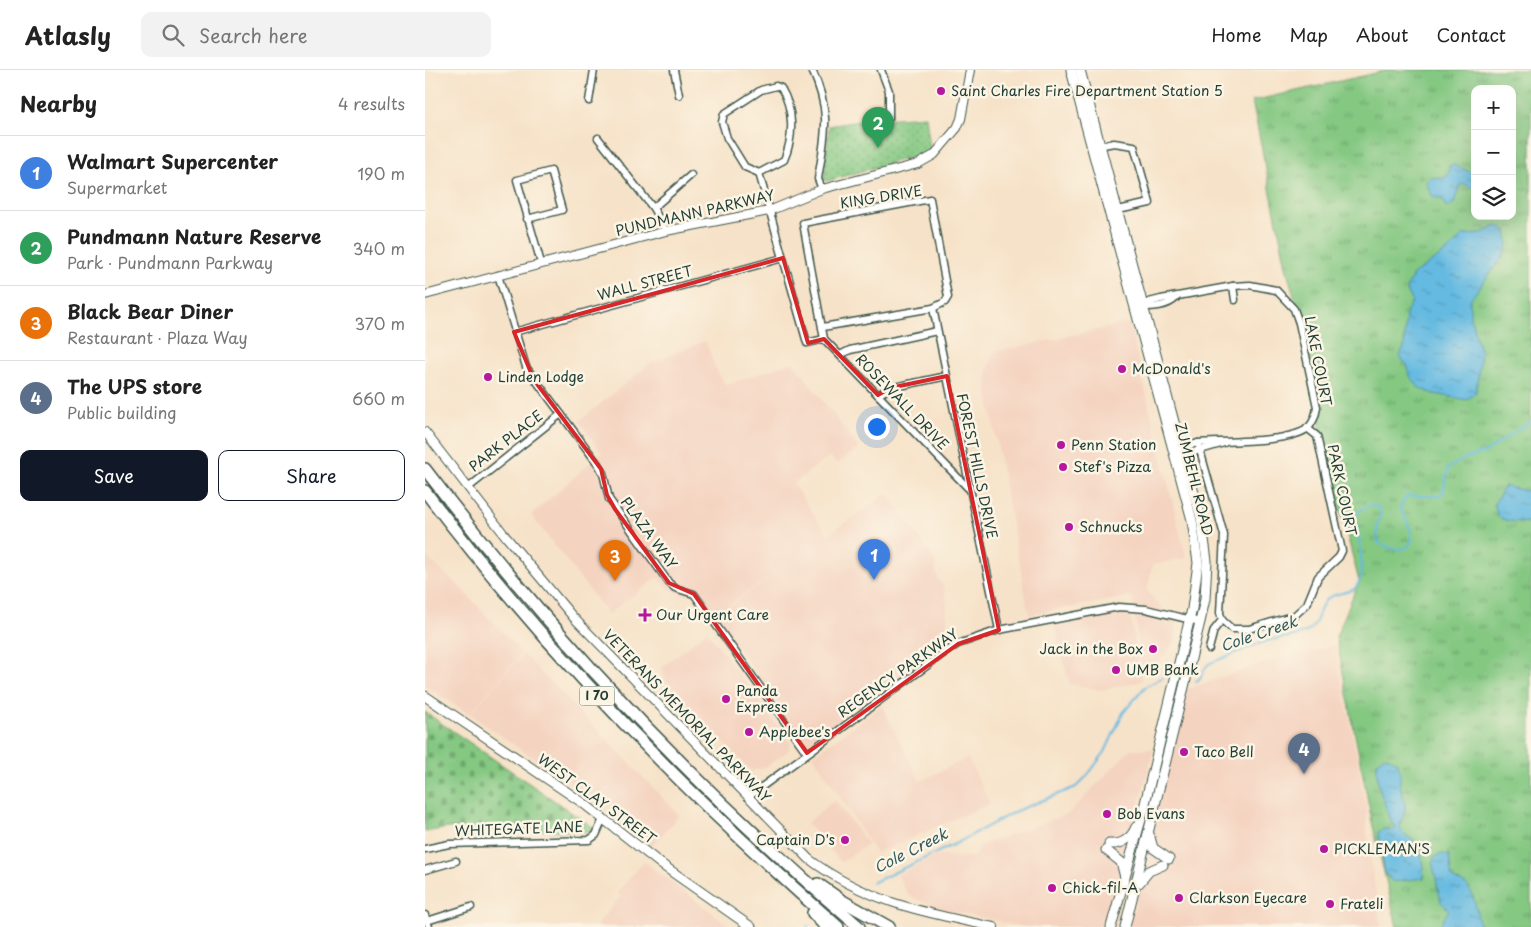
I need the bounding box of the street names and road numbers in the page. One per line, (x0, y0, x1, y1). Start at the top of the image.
street label: KING DRIVE (838, 180, 924, 213)
street label: PUNDMANN PARKWAY (613, 184, 777, 241)
street label: WALL STREET (595, 260, 695, 305)
street label: LAKE COURT (1299, 314, 1338, 408)
street label: ROSEWALL DRIVE (851, 349, 954, 455)
street label: FOREST HILLS DRIVE (952, 391, 1003, 541)
street label: PARK PLACE (464, 405, 547, 476)
street label: ZUMBEHL ROAD (1170, 420, 1219, 538)
street label: PARK COURT (1323, 442, 1363, 538)
street label: PLAZA WAY (616, 492, 683, 573)
street label: REGENCY PARKWAY (833, 623, 962, 722)
street label: VETERANS MEMORIAL PARKWAY (599, 624, 776, 807)
road number: I 70 (579, 686, 615, 706)
street label: WEST CLAY STREET (534, 748, 661, 849)
street label: WHITEGATE LANE (454, 816, 584, 841)

